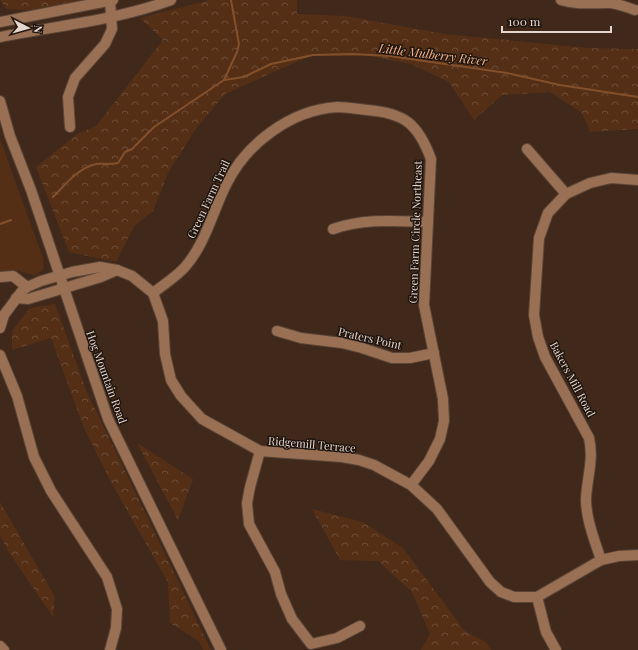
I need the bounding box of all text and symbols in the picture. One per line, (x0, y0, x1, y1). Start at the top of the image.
north arrow (8, 8, 48, 48)
scale bar (502, 8, 611, 34)
text: 100 m (508, 13, 541, 29)
text: N (31, 24, 46, 34)
water label: Little Mulberry River (377, 39, 489, 69)
street label: Green Farm Trail (183, 157, 233, 241)
street label: Green Farm Circle Northeast (405, 160, 425, 304)
street label: Praters Point (337, 323, 403, 353)
street label: Hog Mountain Road (83, 328, 131, 426)
street label: Bakers Mill Road (547, 339, 599, 420)
street label: Ridgemill Terrace (268, 433, 357, 455)

